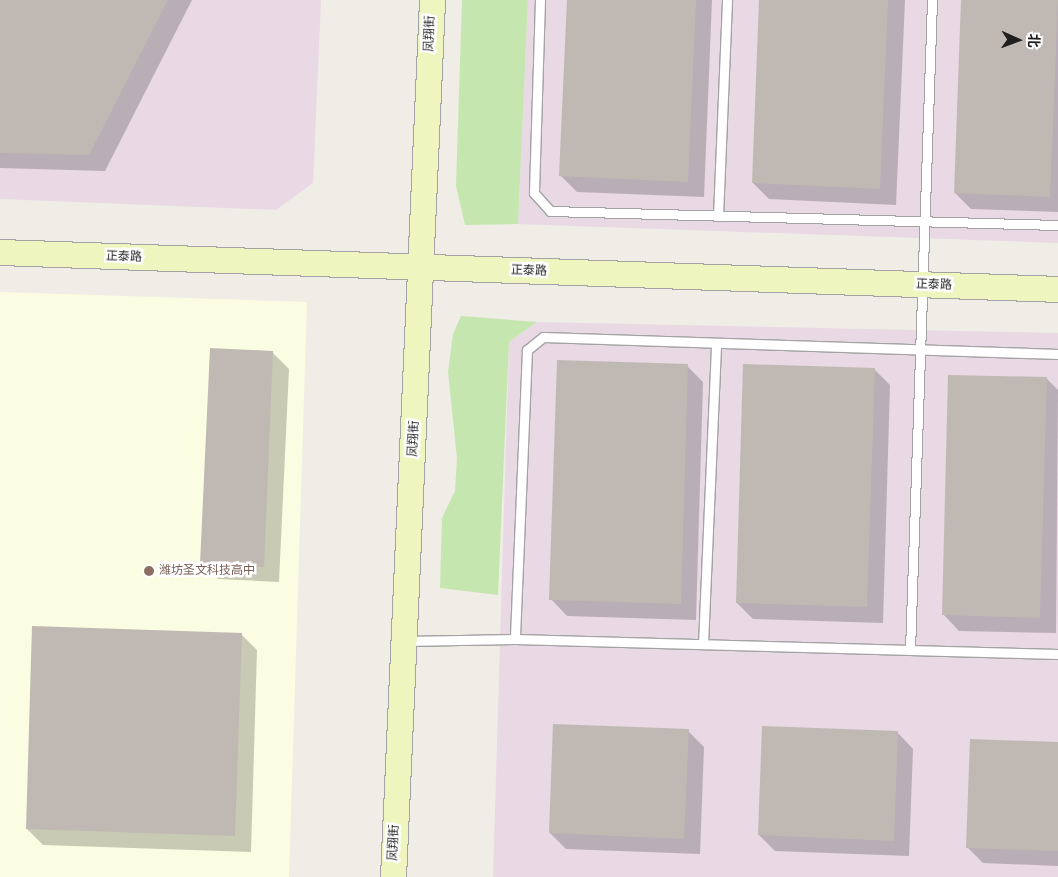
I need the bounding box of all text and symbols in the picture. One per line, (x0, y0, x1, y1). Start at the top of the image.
north arrow (993, 15, 1043, 65)
street label: 凤翔街 (422, 16, 438, 52)
text: 北 (1024, 33, 1043, 48)
street label: 正泰路 (106, 249, 142, 265)
street label: 正泰路 (511, 263, 547, 279)
street label: 正泰路 (916, 277, 952, 293)
street label: 凤翔街 (406, 421, 422, 457)
place label: 潍坊圣文科技高中 (159, 564, 255, 578)
marker: 潍坊圣文科技高中 (143, 565, 155, 577)
street label: 凤翔街 (386, 825, 402, 861)

